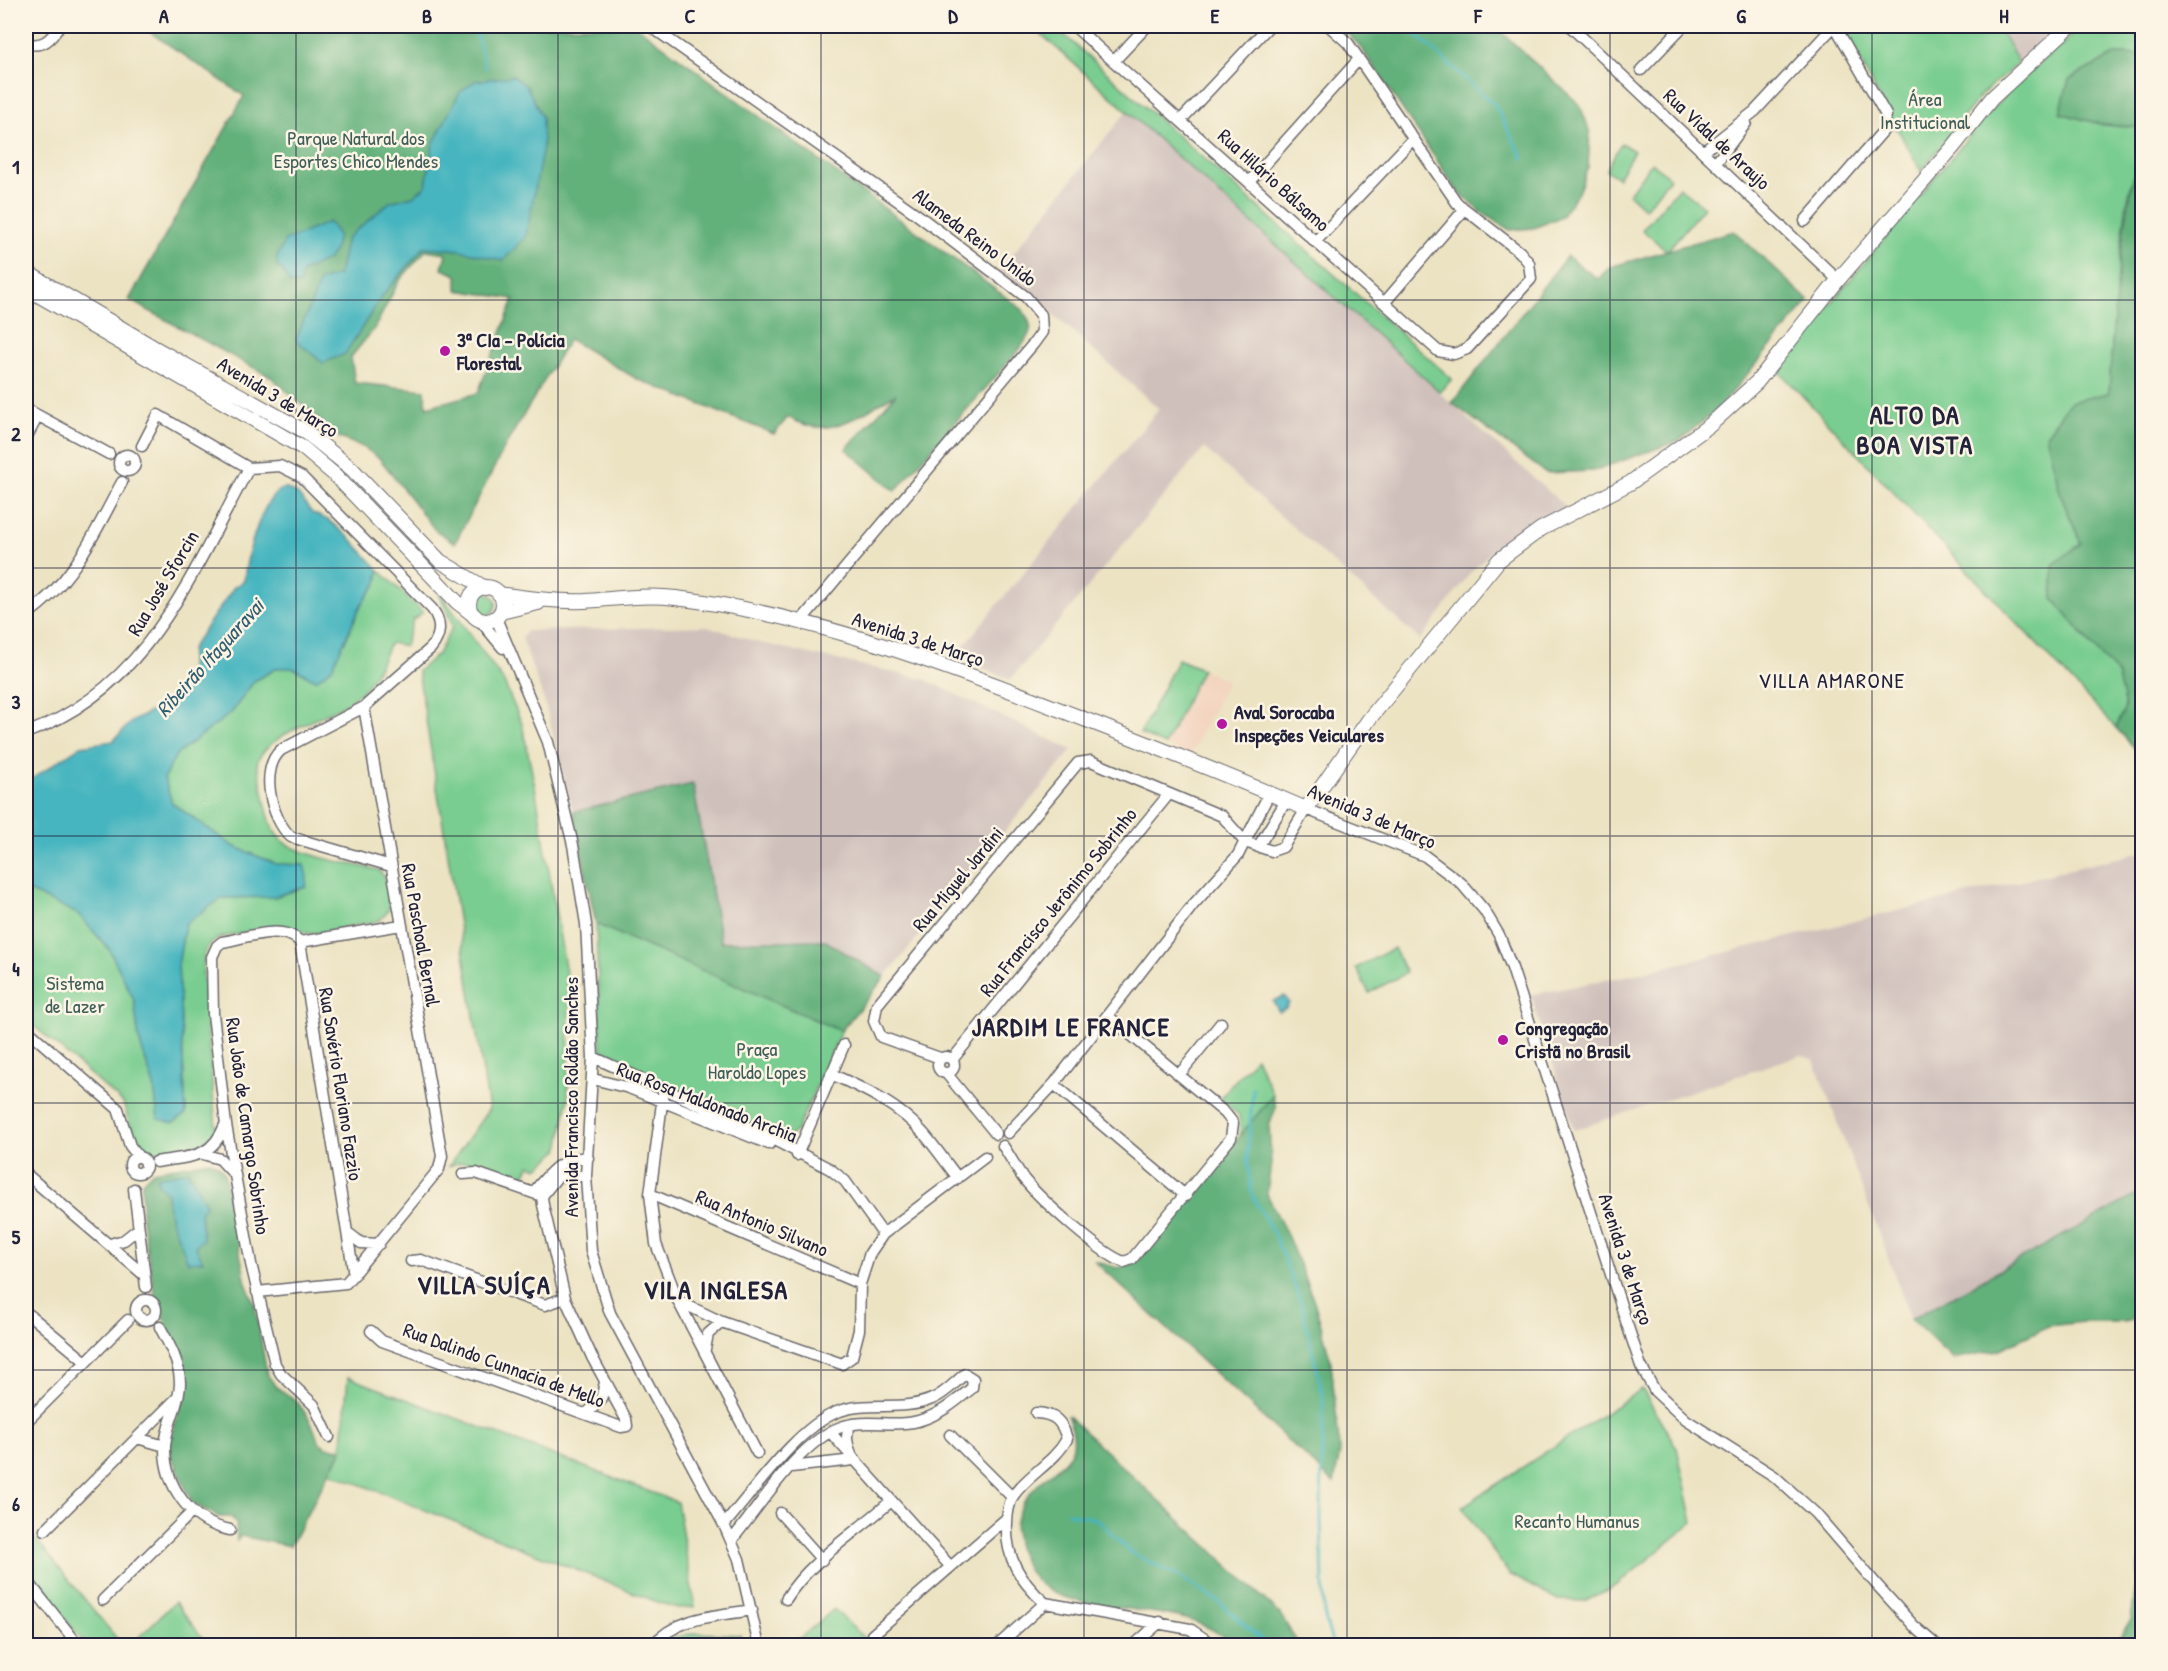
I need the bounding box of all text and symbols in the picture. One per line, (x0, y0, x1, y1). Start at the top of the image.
text: A (159, 2, 169, 29)
text: B (422, 2, 432, 29)
text: C (685, 2, 696, 29)
text: D (948, 2, 958, 29)
text: E (1211, 2, 1220, 29)
text: F (1473, 2, 1483, 29)
text: G (1736, 2, 1746, 29)
text: H (1999, 2, 2009, 29)
street label: Rua Vidal de Araujo (1658, 82, 1777, 195)
park label: Área Institucional (1880, 85, 1971, 135)
street label: Rua Hilário Bálsamo (1213, 122, 1336, 237)
park label: Parque Natural dos Esportes Chico Mendes (274, 124, 439, 174)
text: 1 (12, 153, 20, 180)
street label: Alameda Reino Unido (908, 181, 1043, 292)
place label: 3ª CIa - Polícia Florestal (456, 326, 565, 376)
marker: 3ª CIa - Polícia Florestal (438, 344, 452, 358)
street label: Avenida 3 de Março (213, 350, 344, 443)
district label: ALTO DA BOA VISTA (1856, 397, 1974, 462)
text: 2 (11, 420, 21, 447)
street label: Rua José Sforcin (120, 525, 205, 641)
water label: Ribeirão Itaguaravai (149, 591, 272, 723)
street label: Avenida 3 de Março (849, 605, 987, 672)
district label: VILLA AMARONE (1758, 665, 1906, 695)
text: 3 (12, 688, 21, 715)
place label: Aval Sorocaba Inspeções Veiculares (1234, 698, 1384, 749)
marker: Aval Sorocaba Inspeções Veiculares (1215, 717, 1229, 731)
street label: Avenida 3 de Março (1304, 776, 1440, 855)
street label: Rua Francisco Jerônimo Sobrinho (973, 801, 1142, 1002)
street label: Rua Miguel Jardini (906, 820, 1010, 937)
street label: Rua Paschoal Bernal (396, 861, 447, 1009)
text: 4 (12, 955, 20, 982)
park label: Sistema de Lazer (45, 969, 105, 1019)
street label: Avenida Francisco Roldão Sanches (557, 976, 584, 1217)
street label: Rua Savério Floriano Fazzio (313, 986, 370, 1182)
district label: JARDIM LE FRANCE (972, 1009, 1170, 1044)
place label: Congregação Cristã no Brasil (1515, 1014, 1631, 1064)
street label: Rua João de Camargo Sobrinho (220, 1016, 277, 1236)
marker: Congregação Cristã no Brasil (1496, 1033, 1510, 1047)
park label: Praça Haroldo Lopes (708, 1035, 807, 1085)
street label: Rua Rosa Maldonado Archia (613, 1055, 801, 1148)
street label: Rua Antonio Silvano (692, 1182, 833, 1263)
street label: Avenida 3 de Março (1593, 1190, 1660, 1328)
text: 5 (12, 1223, 21, 1250)
district label: VILLA SUÍÇA (417, 1267, 551, 1302)
district label: VILA INGLESA (643, 1272, 789, 1307)
street label: Rua Dalindo Cunnacia de Mello (400, 1315, 609, 1414)
text: 6 (12, 1490, 20, 1517)
park label: Recanto Humanus (1515, 1507, 1640, 1534)

